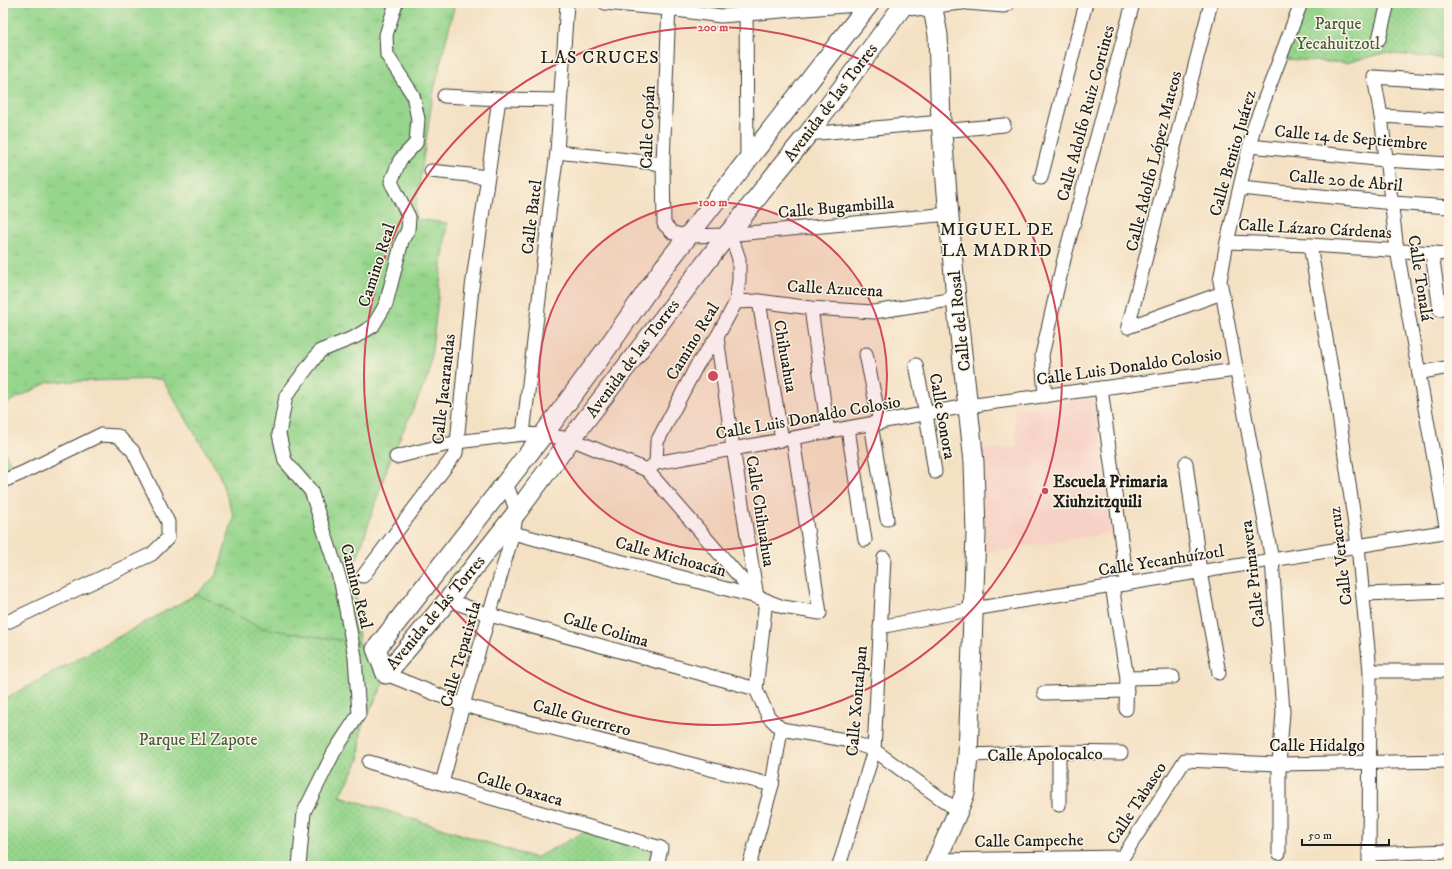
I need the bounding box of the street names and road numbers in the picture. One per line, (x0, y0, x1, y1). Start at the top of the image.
street label: Calle Adolfo Ruiz Cortines (1052, 23, 1120, 204)
street label: Avenida de las Torres (779, 39, 883, 166)
street label: Calle Adolfo López Mateos (1121, 68, 1187, 254)
street label: Calle Copán (636, 85, 660, 169)
street label: Calle Benito Juárez (1204, 87, 1262, 219)
street label: Calle 14 de Septiembre (1273, 120, 1428, 156)
street label: Calle 20 de Abril (1288, 165, 1404, 197)
street label: Calle Batel (517, 179, 547, 256)
street label: Calle Bugambilla (777, 192, 896, 224)
street label: Calle Lázaro Cárdenas (1238, 214, 1393, 244)
street label: Camino Real (353, 221, 401, 310)
street label: Calle Tonalá (1402, 233, 1438, 324)
street label: Calle del Rosal (944, 269, 976, 372)
street label: Calle Azucena (786, 275, 884, 303)
street label: Avenida de las Torres (581, 295, 685, 422)
street label: Camino Real (661, 299, 725, 384)
street label: Chihuahua (768, 318, 802, 395)
street label: Calle Jacarandas (427, 332, 461, 446)
street label: Calle Luis Donaldo Colosio (1035, 343, 1223, 391)
street label: Calle Sonora (924, 371, 961, 462)
street label: Calle Luis Donaldo Colosio (714, 391, 902, 445)
street label: Calle Chihuahua (740, 454, 780, 569)
street label: Calle Veracruz (1324, 505, 1358, 606)
street label: Calle Primavera (1235, 518, 1270, 629)
street label: Calle Michoacán (613, 532, 729, 582)
street label: Calle Yecanhuízotl (1097, 540, 1226, 582)
street label: Camino Real (335, 541, 377, 631)
street label: Avenida de las Torres (381, 551, 490, 675)
street label: Calle Tepatixtla (435, 598, 487, 710)
street label: Calle Colima (560, 607, 652, 653)
street label: Calle Xontalpan (841, 645, 873, 757)
street label: Calle Guerrero (530, 694, 633, 742)
street label: Calle Hidalgo (1269, 735, 1365, 757)
street label: Calle Apolocalco (987, 743, 1103, 767)
street label: Calle Tabasco (1102, 758, 1172, 849)
street label: Calle Oaxaca (474, 766, 566, 812)
street label: Calle Campeche (974, 829, 1084, 853)

